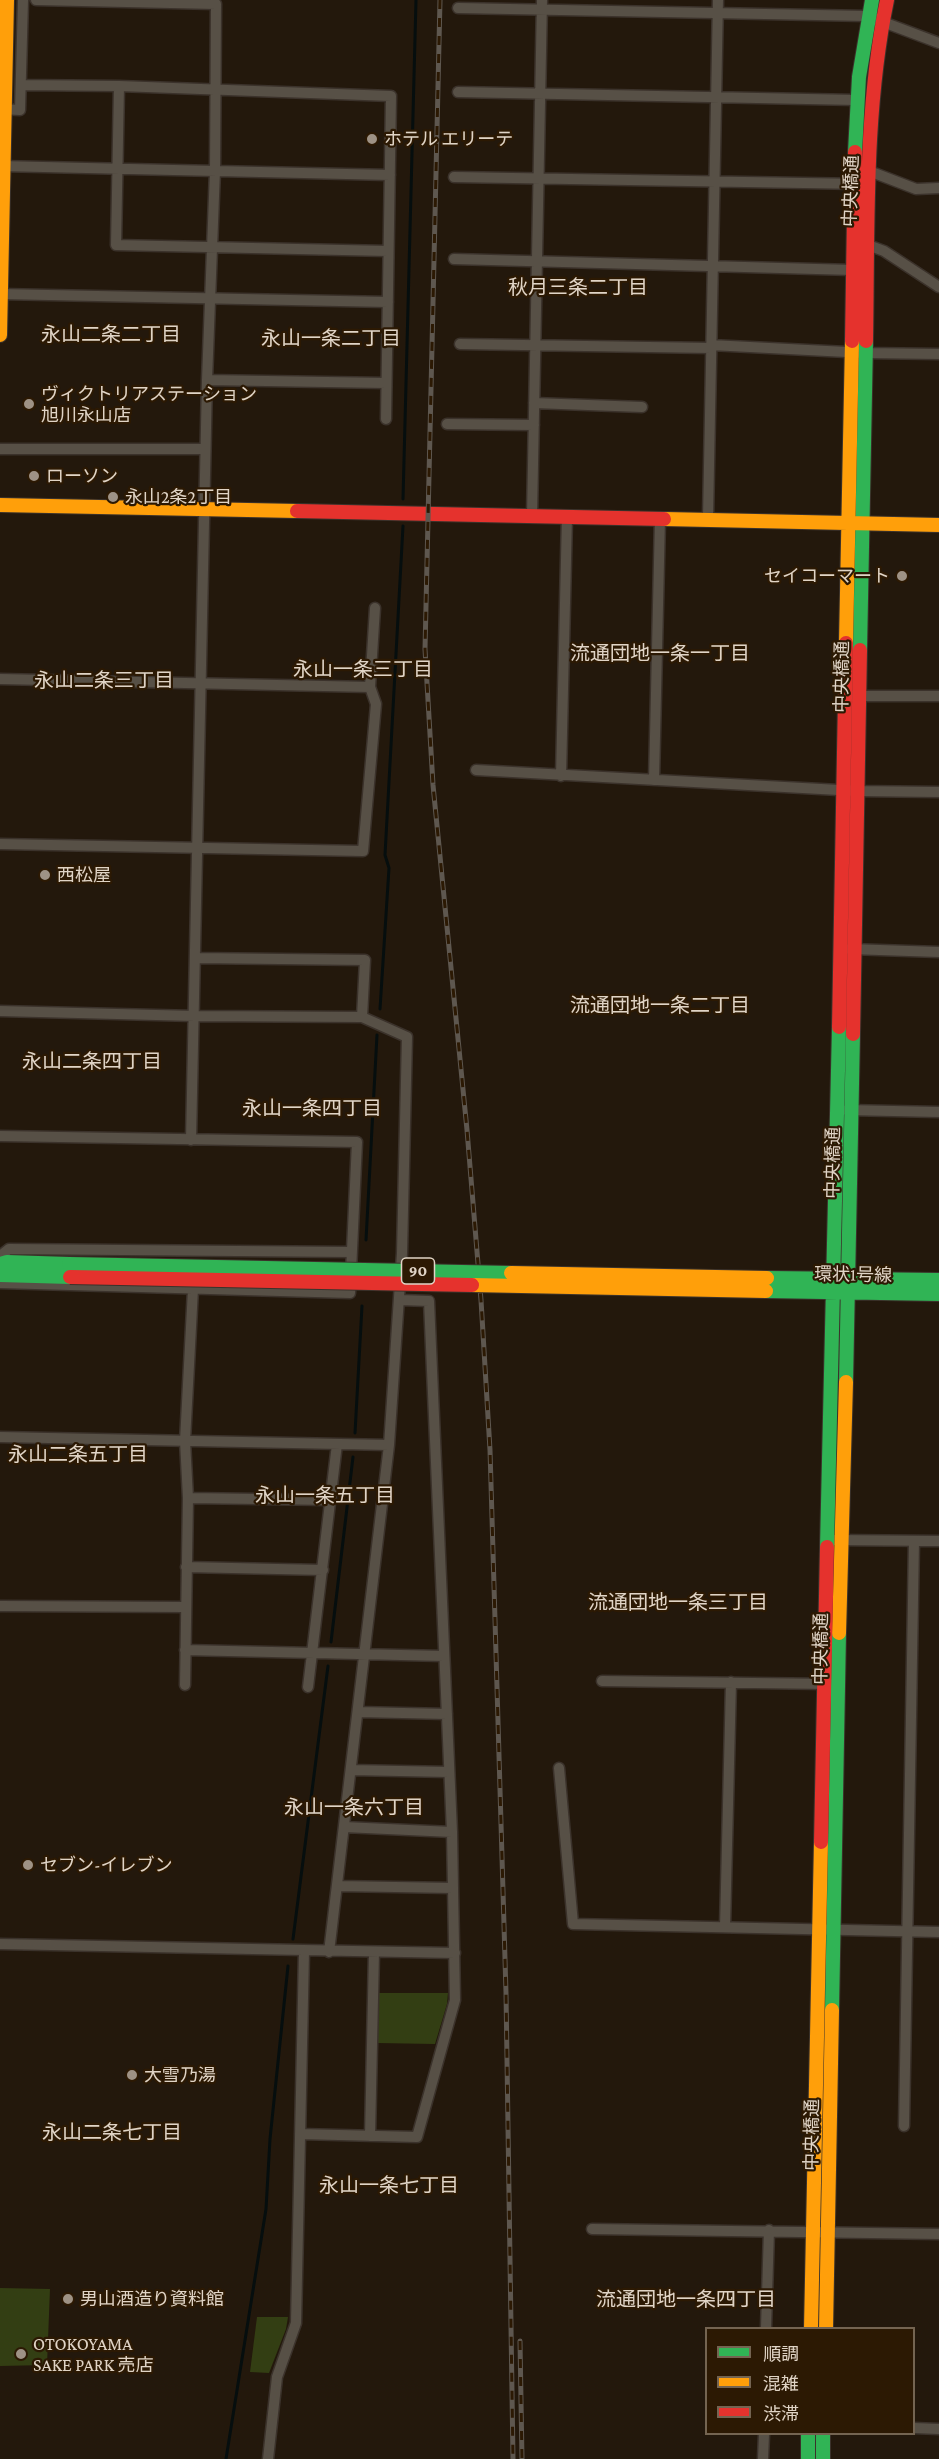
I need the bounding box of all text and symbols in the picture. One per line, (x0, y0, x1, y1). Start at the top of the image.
place label: ホテル エリーテ (384, 128, 513, 150)
marker: ホテル エリーテ (365, 132, 379, 146)
street label: 中央橋通 (839, 155, 863, 227)
district label: 秋月三条二丁目 (508, 276, 648, 300)
district label: 永山二条二丁目 (41, 323, 181, 347)
district label: 永山一条二丁目 (261, 327, 401, 351)
place label: ヴィクトリアステーション 旭川永山店 (41, 383, 257, 426)
marker: ヴィクトリアステーション 旭川永山店 (22, 397, 36, 411)
place label: ローソン (46, 465, 118, 487)
marker: ローソン (27, 469, 41, 483)
place label: 永山2条2丁目 (125, 486, 232, 508)
marker: 永山2条2丁目 (106, 490, 120, 504)
place label: セイコーマート (764, 565, 890, 587)
marker: セイコーマート (895, 569, 909, 583)
street label: 中央橋通 (831, 641, 853, 713)
district label: 流通団地一条一丁目 (570, 642, 750, 666)
district label: 永山一条三丁目 (293, 658, 433, 682)
district label: 永山二条三丁目 (34, 669, 174, 693)
place label: 西松屋 (57, 864, 111, 886)
marker: 西松屋 (38, 868, 52, 882)
district label: 流通団地一条二丁目 (570, 994, 750, 1018)
district label: 永山二条四丁目 (22, 1050, 162, 1074)
district label: 永山一条四丁目 (242, 1097, 382, 1121)
street label: 中央橋通 (822, 1127, 844, 1199)
road number: 90 (402, 1258, 434, 1284)
street label: 環状1号線 (814, 1264, 892, 1286)
district label: 永山二条五丁目 (8, 1443, 148, 1467)
district label: 永山一条五丁目 (255, 1484, 395, 1508)
district label: 流通団地一条三丁目 (588, 1591, 768, 1615)
street label: 中央橋通 (810, 1613, 832, 1685)
district label: 永山一条六丁目 (284, 1796, 424, 1820)
place label: セブン-イレブン (40, 1854, 173, 1876)
marker: セブン-イレブン (21, 1858, 35, 1872)
place label: 大雪乃湯 (144, 2064, 216, 2086)
marker: 大雪乃湯 (125, 2068, 139, 2082)
street label: 中央橋通 (801, 2099, 823, 2171)
district label: 永山二条七丁目 (42, 2121, 182, 2145)
district label: 永山一条七丁目 (319, 2174, 459, 2198)
place label: 男山酒造り資料館 (80, 2288, 224, 2310)
district label: 流通団地一条四丁目 (596, 2288, 776, 2312)
marker: 男山酒造り資料館 (61, 2292, 75, 2306)
legend (705, 2327, 915, 2435)
place label: OTOKOYAMA SAKE PARK 売店 (33, 2333, 153, 2376)
text: 順調 (763, 2344, 799, 2364)
marker: OTOKOYAMA SAKE PARK 売店 (14, 2347, 28, 2361)
text: 混雑 (763, 2374, 799, 2394)
text: 渋滞 (763, 2404, 799, 2424)

